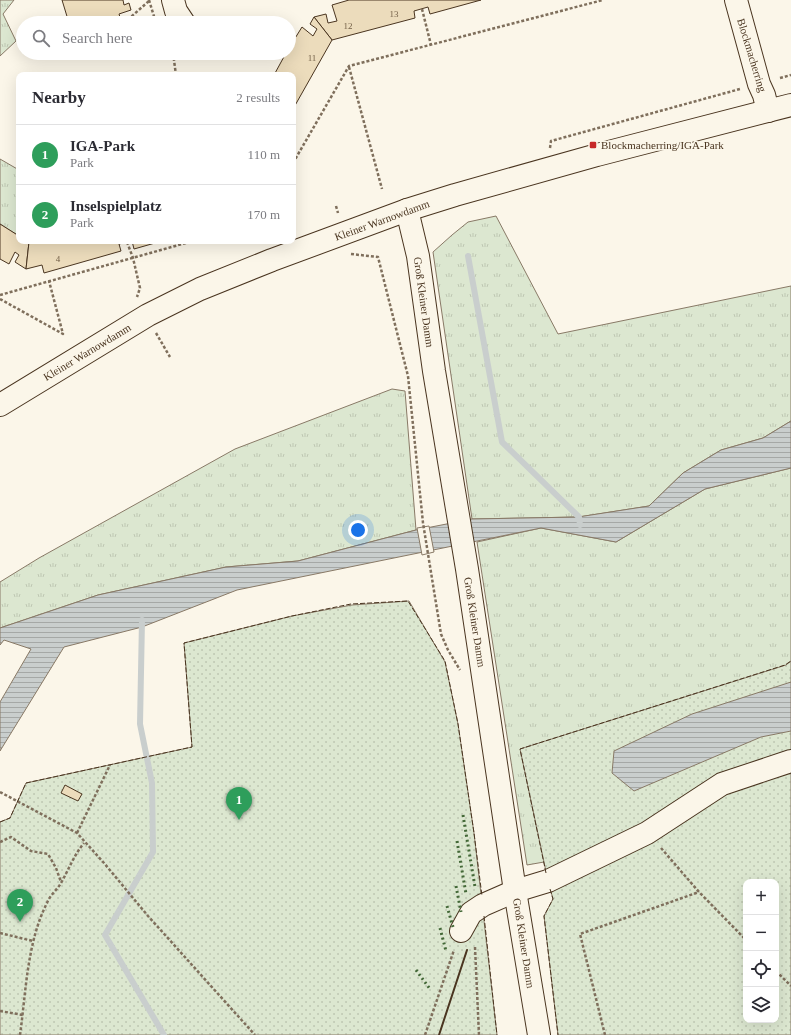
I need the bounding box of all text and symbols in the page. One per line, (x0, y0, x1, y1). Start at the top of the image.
house number: 13 (390, 9, 399, 19)
search box (16, 16, 296, 60)
street label: Blockmacherring (735, 17, 769, 94)
house number: 12 (344, 21, 353, 31)
icon: search (30, 27, 52, 49)
text: Search here (62, 30, 132, 46)
house number: 11 (308, 53, 316, 63)
text: Nearby (32, 88, 86, 107)
text: 2 results (236, 90, 280, 105)
text: IGA-Park (70, 138, 135, 154)
place label: Blockmacherring/IGA-Park (601, 139, 724, 151)
marker: Blockmacherring/IGA-Park (588, 140, 598, 150)
text: 1 (42, 147, 48, 162)
text: 110 m (248, 147, 280, 162)
text: Park (70, 155, 94, 170)
street label: Kleiner Warnowdamm (333, 197, 431, 243)
text: Inselspielplatz (70, 198, 162, 214)
text: 2 (42, 207, 48, 222)
text: 170 m (247, 207, 280, 222)
text: Park (70, 215, 94, 230)
house number: 4 (56, 254, 61, 264)
street label: Groß Kleiner Damm (412, 256, 436, 348)
street label: Kleiner Warnowdamm (41, 321, 133, 383)
your location (348, 520, 368, 540)
street label: Groß Kleiner Damm (462, 576, 488, 668)
pin: 1 (226, 787, 252, 820)
map controls (743, 879, 779, 1023)
button: + (743, 879, 779, 915)
pin: 2 (7, 889, 33, 922)
street label: Groß Kleiner Damm (511, 897, 537, 989)
button: − (743, 915, 779, 951)
button: locate (743, 951, 779, 987)
button: layers (743, 987, 779, 1023)

